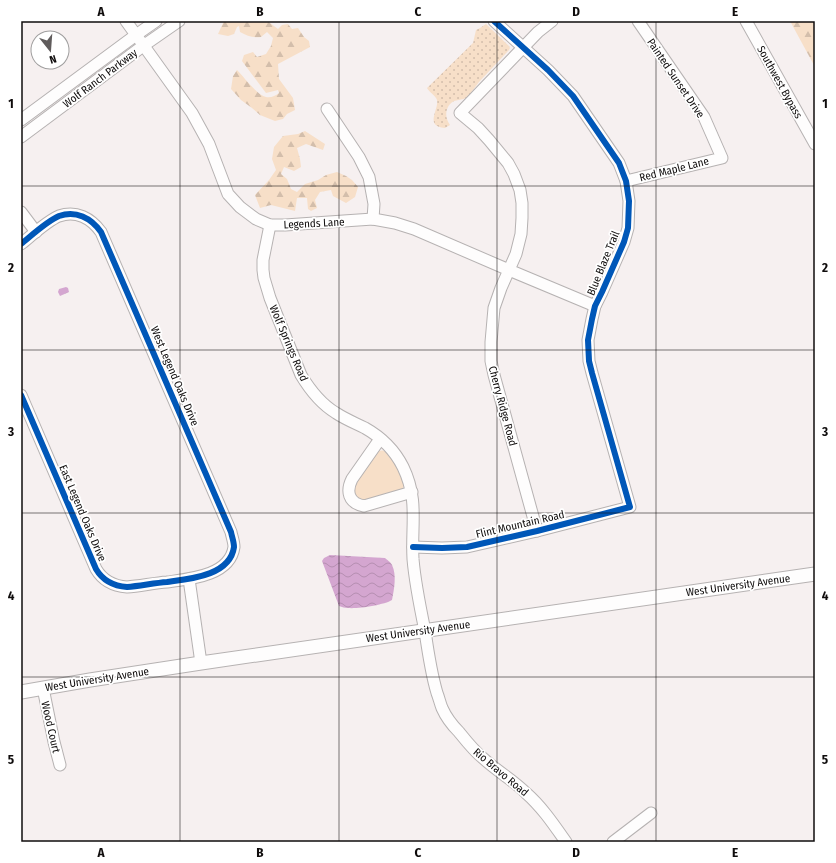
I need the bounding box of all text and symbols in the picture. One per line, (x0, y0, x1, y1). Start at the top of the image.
text: A (96, 4, 105, 19)
text: B (256, 4, 264, 19)
text: C (415, 4, 422, 19)
text: D (572, 4, 580, 19)
text: E (732, 4, 738, 19)
north arrow (30, 30, 70, 70)
street label: Painted Sunset Drive (644, 36, 707, 121)
street label: Southwest Bypass (754, 44, 805, 121)
street label: Wolf Ranch Parkway (61, 46, 140, 111)
text: N (48, 52, 58, 66)
text: 1 (8, 96, 14, 111)
text: 1 (822, 96, 828, 111)
street label: Red Maple Lane (638, 155, 710, 184)
street label: Legends Lane (283, 215, 345, 232)
street label: Blue Blaze Trail (585, 229, 622, 297)
text: 2 (7, 260, 14, 275)
text: 2 (821, 260, 828, 275)
street label: Wolf Springs Road (267, 303, 310, 383)
street label: West Legend Oaks Drive (148, 324, 201, 428)
street label: Cherry Ridge Road (486, 365, 519, 448)
text: 3 (7, 424, 14, 439)
text: 3 (821, 424, 828, 439)
street label: East Legend Oaks Drive (56, 463, 109, 564)
street label: Flint Mountain Road (475, 508, 566, 541)
street label: West University Avenue (685, 572, 791, 599)
text: 4 (8, 588, 15, 603)
text: 4 (822, 588, 829, 603)
street label: West University Avenue (365, 618, 471, 645)
street label: West University Avenue (44, 665, 150, 694)
street label: Wood Court (38, 700, 63, 755)
street label: Rio Bravo Road (470, 746, 531, 799)
text: 5 (8, 752, 14, 767)
text: 5 (822, 752, 828, 767)
text: A (96, 845, 105, 860)
text: B (256, 845, 264, 860)
text: C (415, 845, 422, 860)
text: D (572, 845, 580, 860)
text: E (732, 845, 738, 860)

